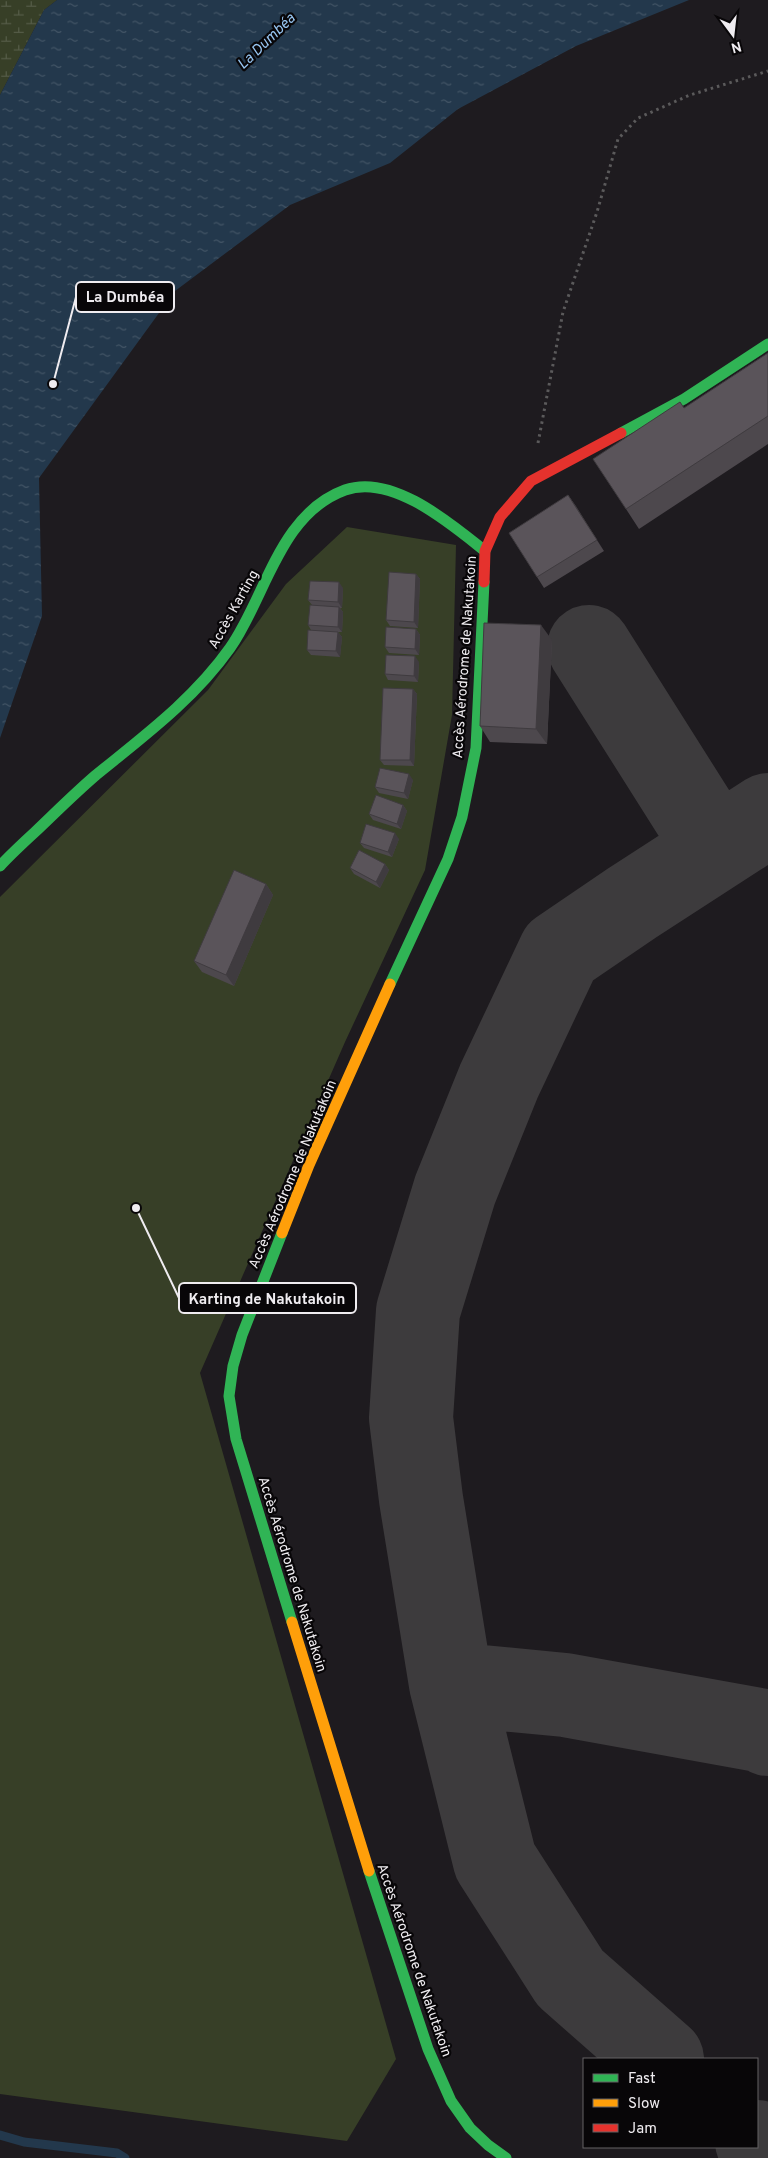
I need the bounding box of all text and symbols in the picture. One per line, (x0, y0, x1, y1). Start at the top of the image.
water label: La Dumbéa (234, 10, 300, 74)
north arrow (708, 10, 758, 60)
text: N (729, 37, 743, 56)
callout: La Dumbéa (76, 282, 174, 312)
text: La Dumbéa (86, 289, 164, 308)
street label: Accès Aérodrome de Nakutakoin (450, 555, 481, 759)
street label: Accès Karting (206, 567, 263, 652)
street label: Accès Aérodrome de Nakutakoin (246, 1078, 341, 1272)
callout: Karting de Nakutakoin (179, 1283, 356, 1313)
text: Karting de Nakutakoin (189, 1291, 345, 1310)
street label: Accès Aérodrome de Nakutakoin (254, 1475, 329, 1674)
street label: Accès Aérodrome de Nakutakoin (372, 1862, 455, 2059)
legend (583, 2058, 758, 2148)
text: Fast (628, 2070, 656, 2089)
text: Slow (628, 2095, 660, 2114)
text: Jam (628, 2120, 657, 2139)

